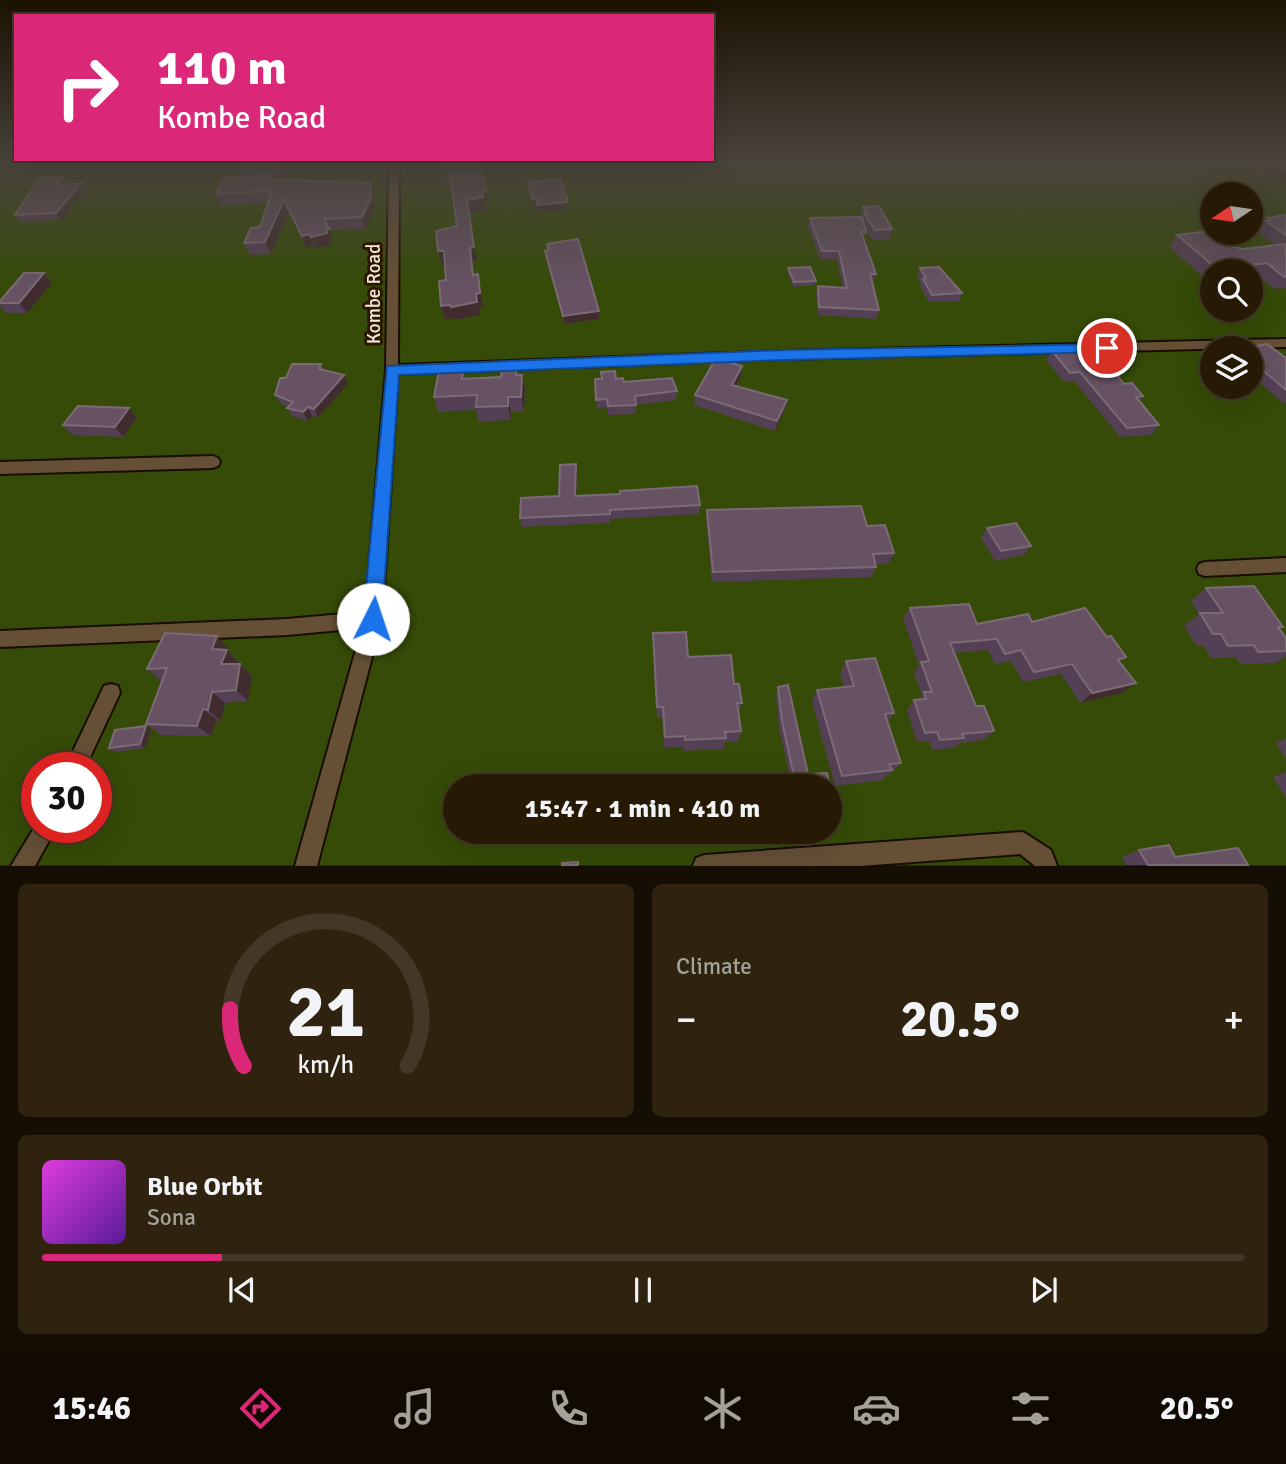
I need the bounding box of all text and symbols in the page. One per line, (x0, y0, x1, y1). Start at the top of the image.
text: 110 m (157, 38, 287, 98)
icon: right (42, 42, 133, 133)
text: Kombe Road (157, 98, 326, 137)
north arrow (1200, 182, 1264, 245)
map controls (1200, 182, 1263, 399)
street label: Kombe Road (362, 244, 386, 344)
button: search (1200, 259, 1263, 322)
pin (1077, 318, 1137, 378)
icon: arrive (1088, 329, 1126, 367)
button: layers (1200, 336, 1263, 399)
position arrow (336, 582, 410, 656)
speed limit sign: 30 (21, 752, 112, 843)
text: 15:47 · 1 min · 410 m (525, 793, 760, 825)
text: Climate (676, 952, 752, 981)
text: 21 (287, 969, 365, 1058)
text: 20.5° (900, 987, 1020, 1051)
text: − (676, 996, 697, 1043)
text: + (1223, 996, 1244, 1043)
text: km/h (298, 1049, 354, 1080)
text: Blue Orbit (147, 1171, 263, 1203)
text: Sona (147, 1203, 196, 1232)
icon: previous (223, 1271, 261, 1309)
icon: pause (624, 1271, 662, 1309)
icon: next (1025, 1271, 1063, 1309)
icon: directions (236, 1384, 285, 1433)
icon: music (390, 1384, 439, 1433)
icon: phone (544, 1384, 593, 1433)
icon: climate (698, 1384, 747, 1433)
icon: car (852, 1384, 901, 1433)
icon: filters (1006, 1384, 1055, 1433)
text: 15:46 (52, 1389, 131, 1428)
text: 20.5° (1160, 1389, 1234, 1428)

